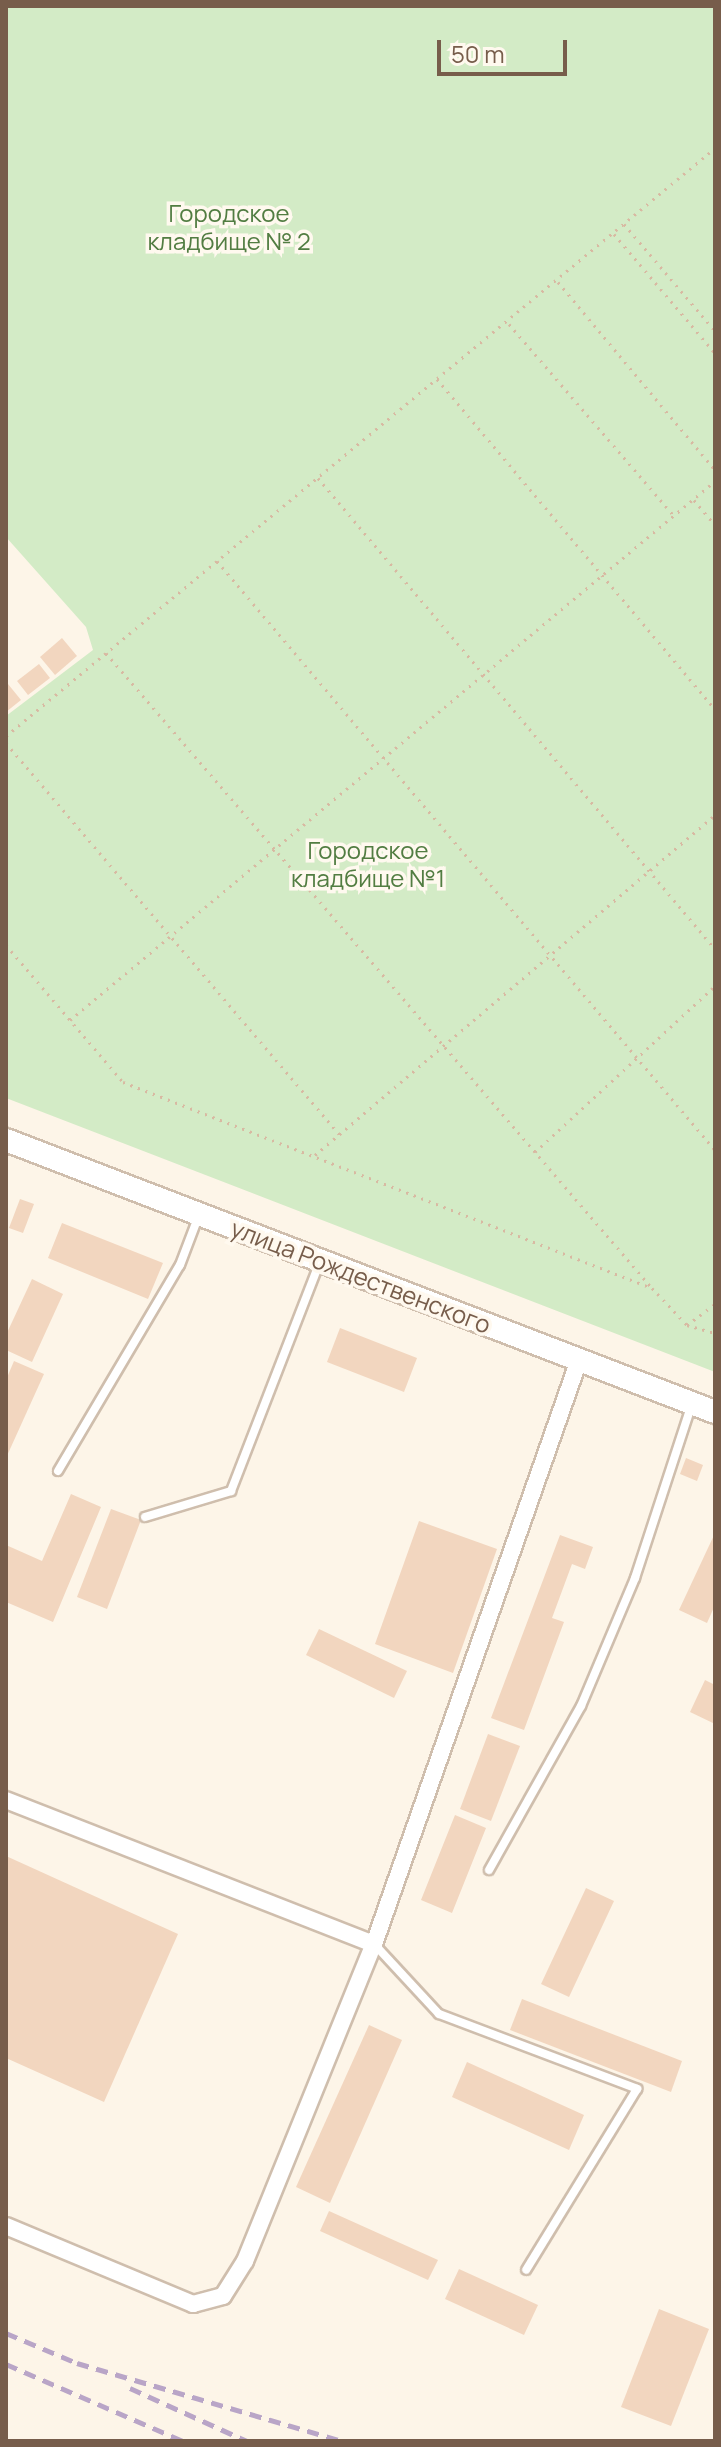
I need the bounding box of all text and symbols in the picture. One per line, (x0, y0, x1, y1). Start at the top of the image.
scale bar (441, 24, 571, 74)
text: 50 m (451, 37, 505, 70)
park label: Городское кладбище № 2 (147, 199, 311, 255)
park label: Городское кладбище №1 (291, 836, 445, 892)
street label: улица Рождественского (227, 1213, 495, 1339)

